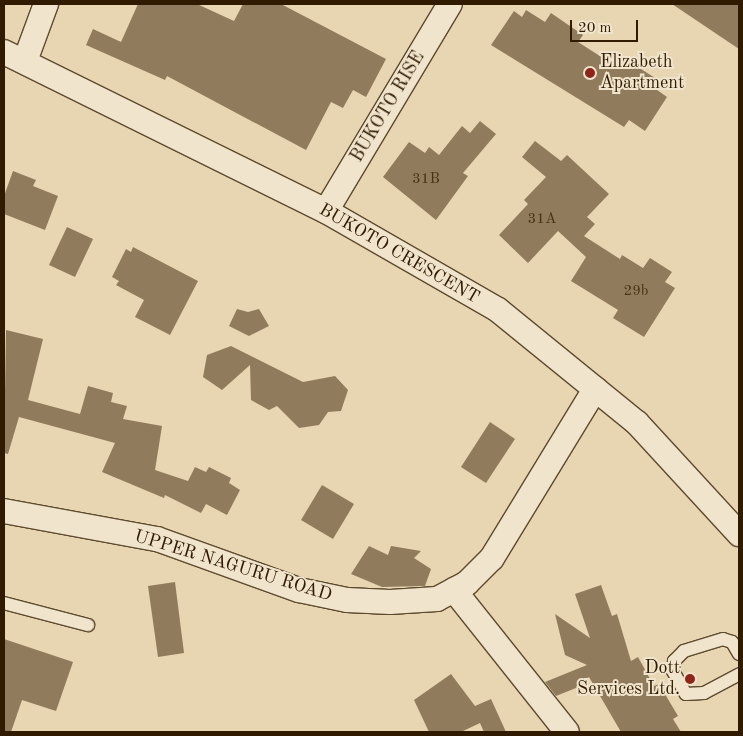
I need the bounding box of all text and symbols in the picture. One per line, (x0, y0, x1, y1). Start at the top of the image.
scale bar (573, 10, 640, 42)
text: 20 m (578, 21, 612, 36)
street label: BUKOTO RISE (346, 48, 430, 166)
place label: Elizabeth Apartment (600, 52, 684, 94)
marker: Elizabeth Apartment (584, 67, 596, 79)
house number: 31B (412, 171, 440, 189)
street label: BUKOTO CRESCENT (315, 199, 483, 309)
house number: 31A (528, 211, 556, 229)
house number: 29b (623, 283, 649, 301)
street label: UPPER NAGURU ROAD (132, 526, 334, 606)
place label: Dott Services Ltd. (577, 658, 680, 701)
marker: Dott Services Ltd. (684, 673, 696, 685)

